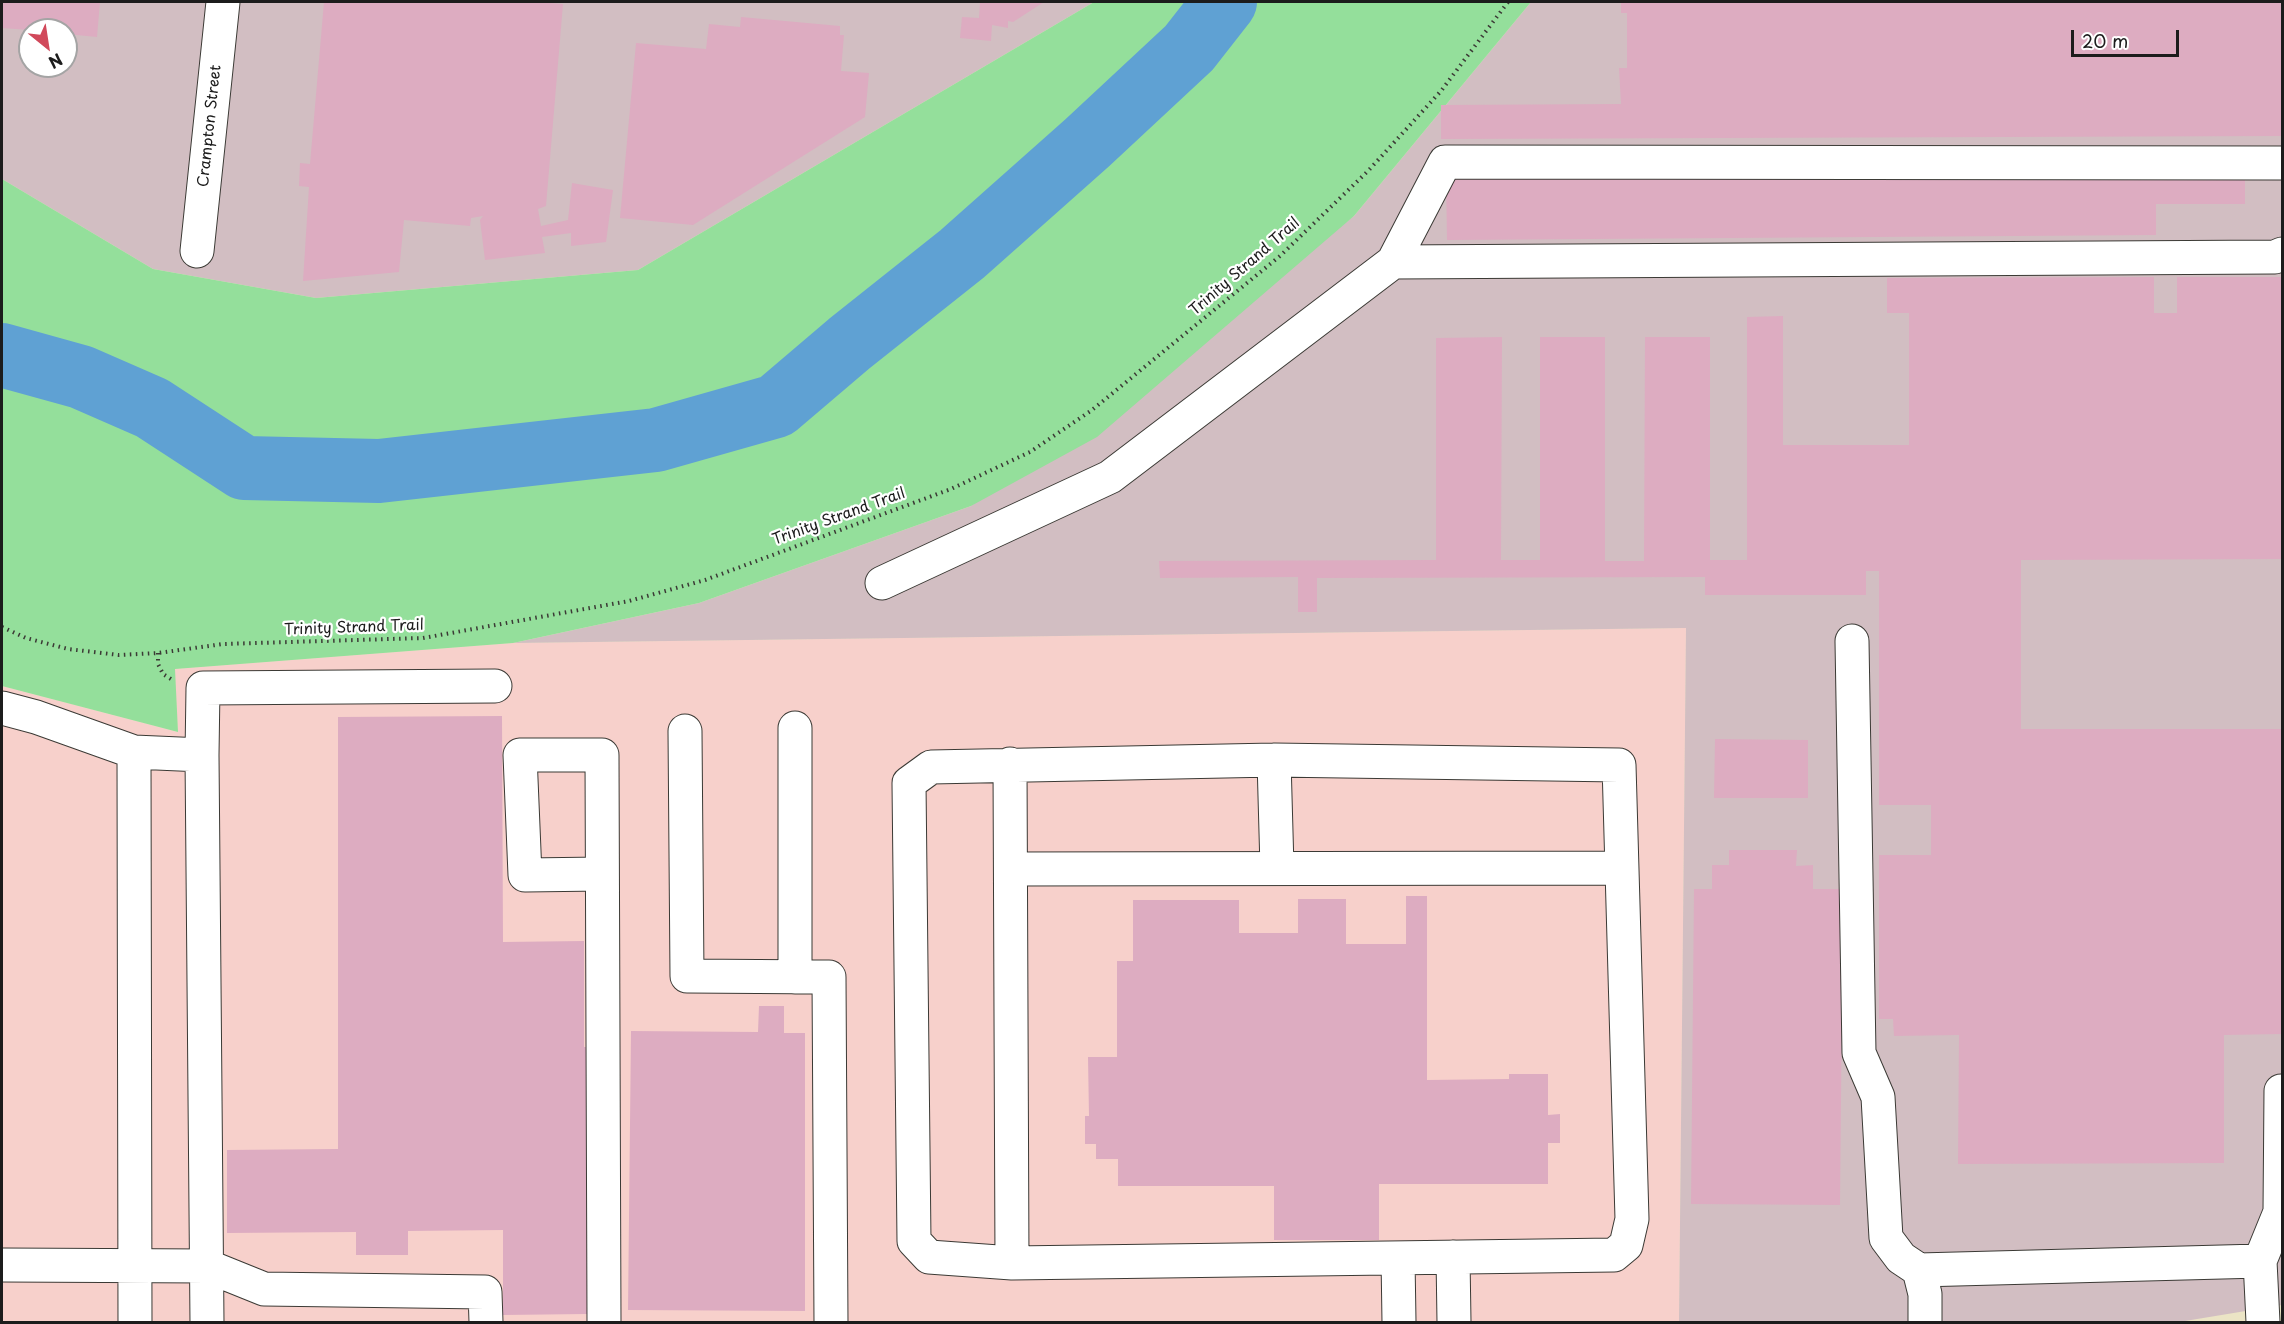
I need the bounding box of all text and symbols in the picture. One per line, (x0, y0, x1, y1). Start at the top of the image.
north arrow (18, 18, 78, 78)
scale bar (2074, 18, 2182, 56)
text: 20 m (2082, 27, 2128, 54)
text: N (45, 48, 67, 75)
street label: Crampton Street (195, 64, 225, 188)
street label: Trinity Strand Trail (1186, 214, 1304, 320)
street label: Trinity Strand Trail (770, 485, 908, 549)
street label: Trinity Strand Trail (284, 617, 424, 639)

